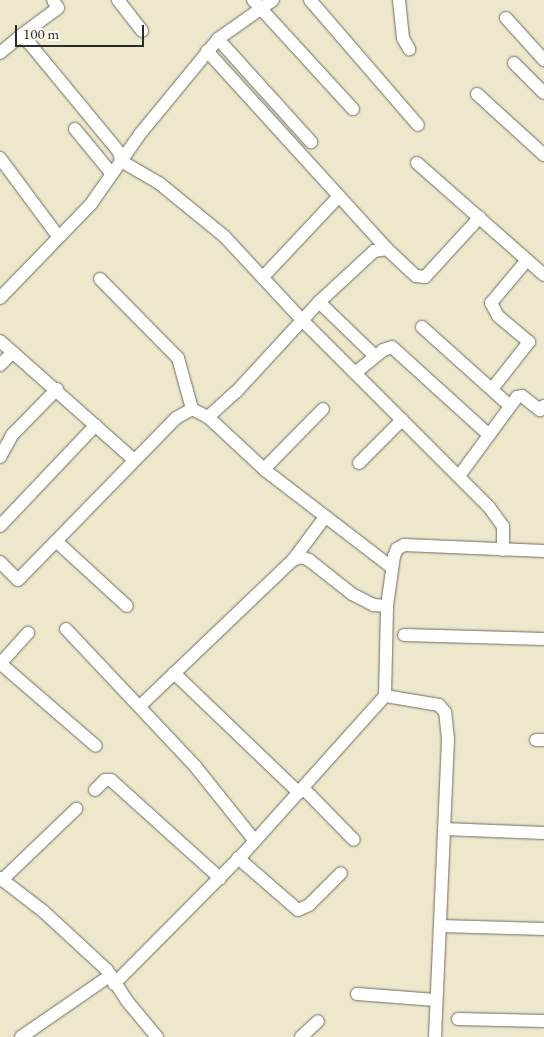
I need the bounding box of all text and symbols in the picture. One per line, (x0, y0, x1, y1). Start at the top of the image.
scale bar (18, 15, 146, 47)
text: 100 m (23, 24, 59, 43)

